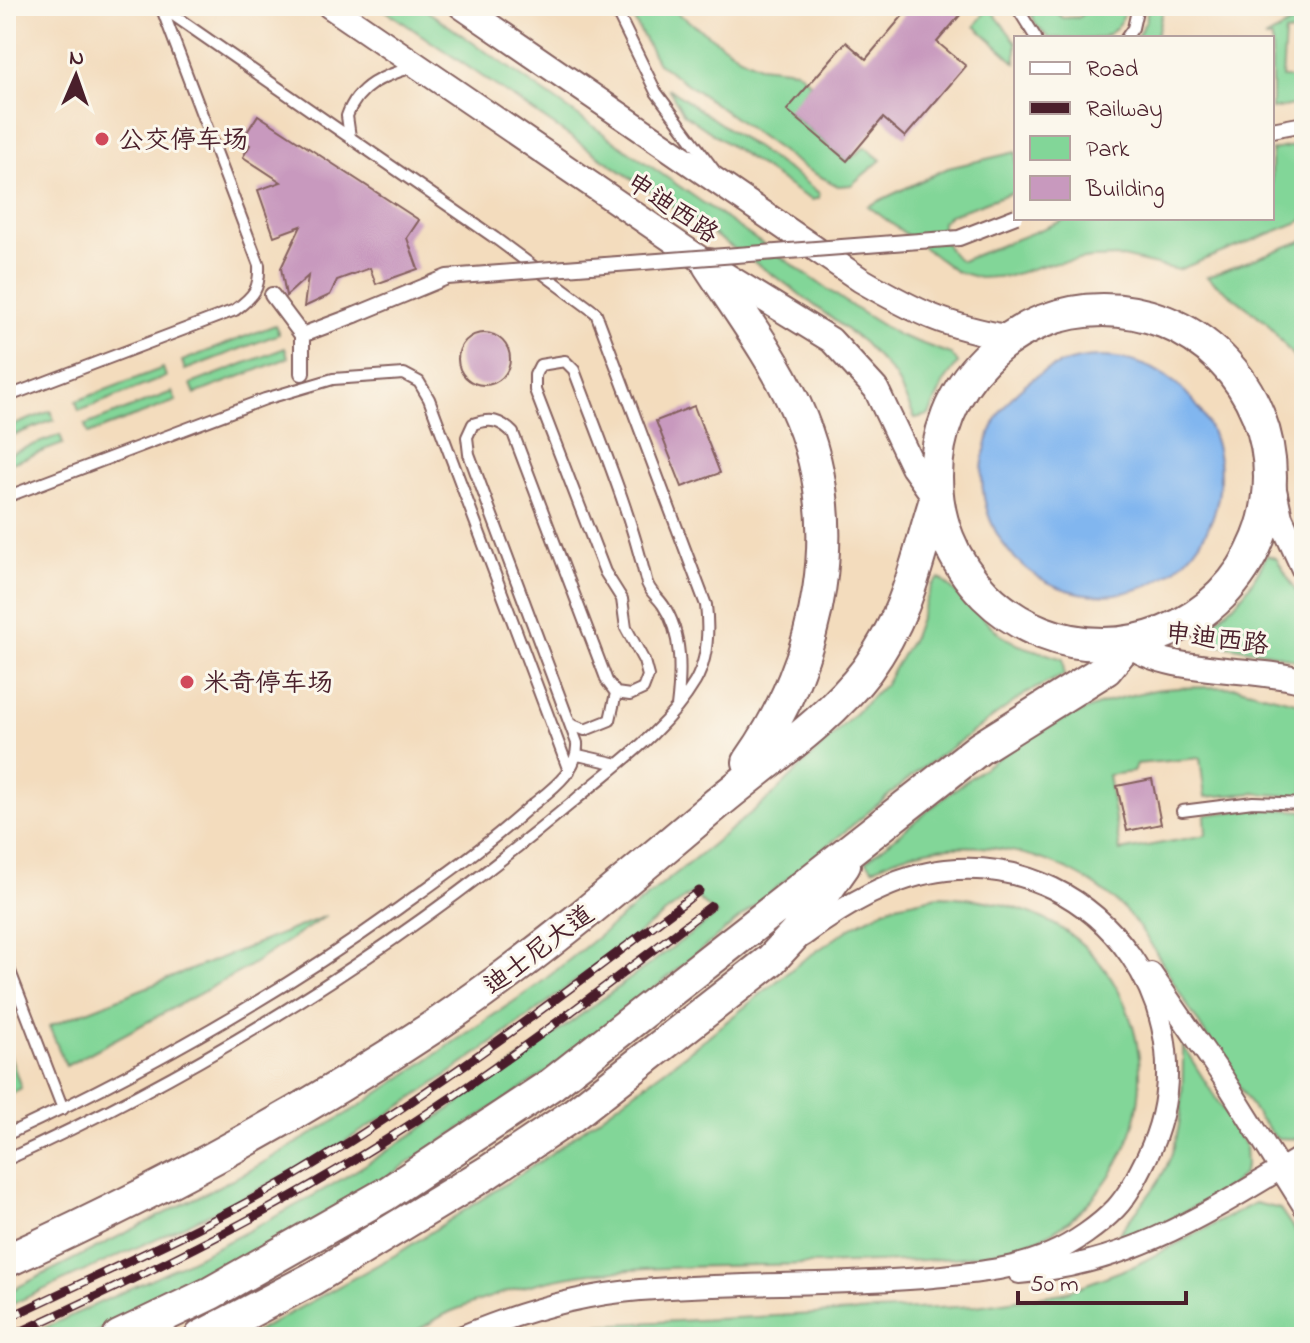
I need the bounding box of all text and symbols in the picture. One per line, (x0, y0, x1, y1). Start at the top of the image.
north arrow (36, 36, 116, 116)
legend (1014, 36, 1274, 220)
text: N (69, 43, 85, 75)
text: Road (1086, 53, 1139, 88)
text: Railway (1086, 93, 1163, 129)
place label: 公交停车场 (118, 123, 248, 161)
marker: 公交停车场 (93, 130, 111, 148)
text: Park (1086, 133, 1130, 168)
street label: 申迪西路 (618, 165, 725, 254)
text: Building (1085, 173, 1165, 208)
street label: 申迪西路 (1163, 616, 1271, 666)
place label: 米奇停车场 (203, 666, 333, 704)
marker: 米奇停车场 (178, 673, 196, 691)
street label: 迪士尼大道 (476, 897, 603, 1006)
scale bar (1018, 1255, 1186, 1305)
text: 50 m (1030, 1268, 1079, 1303)

